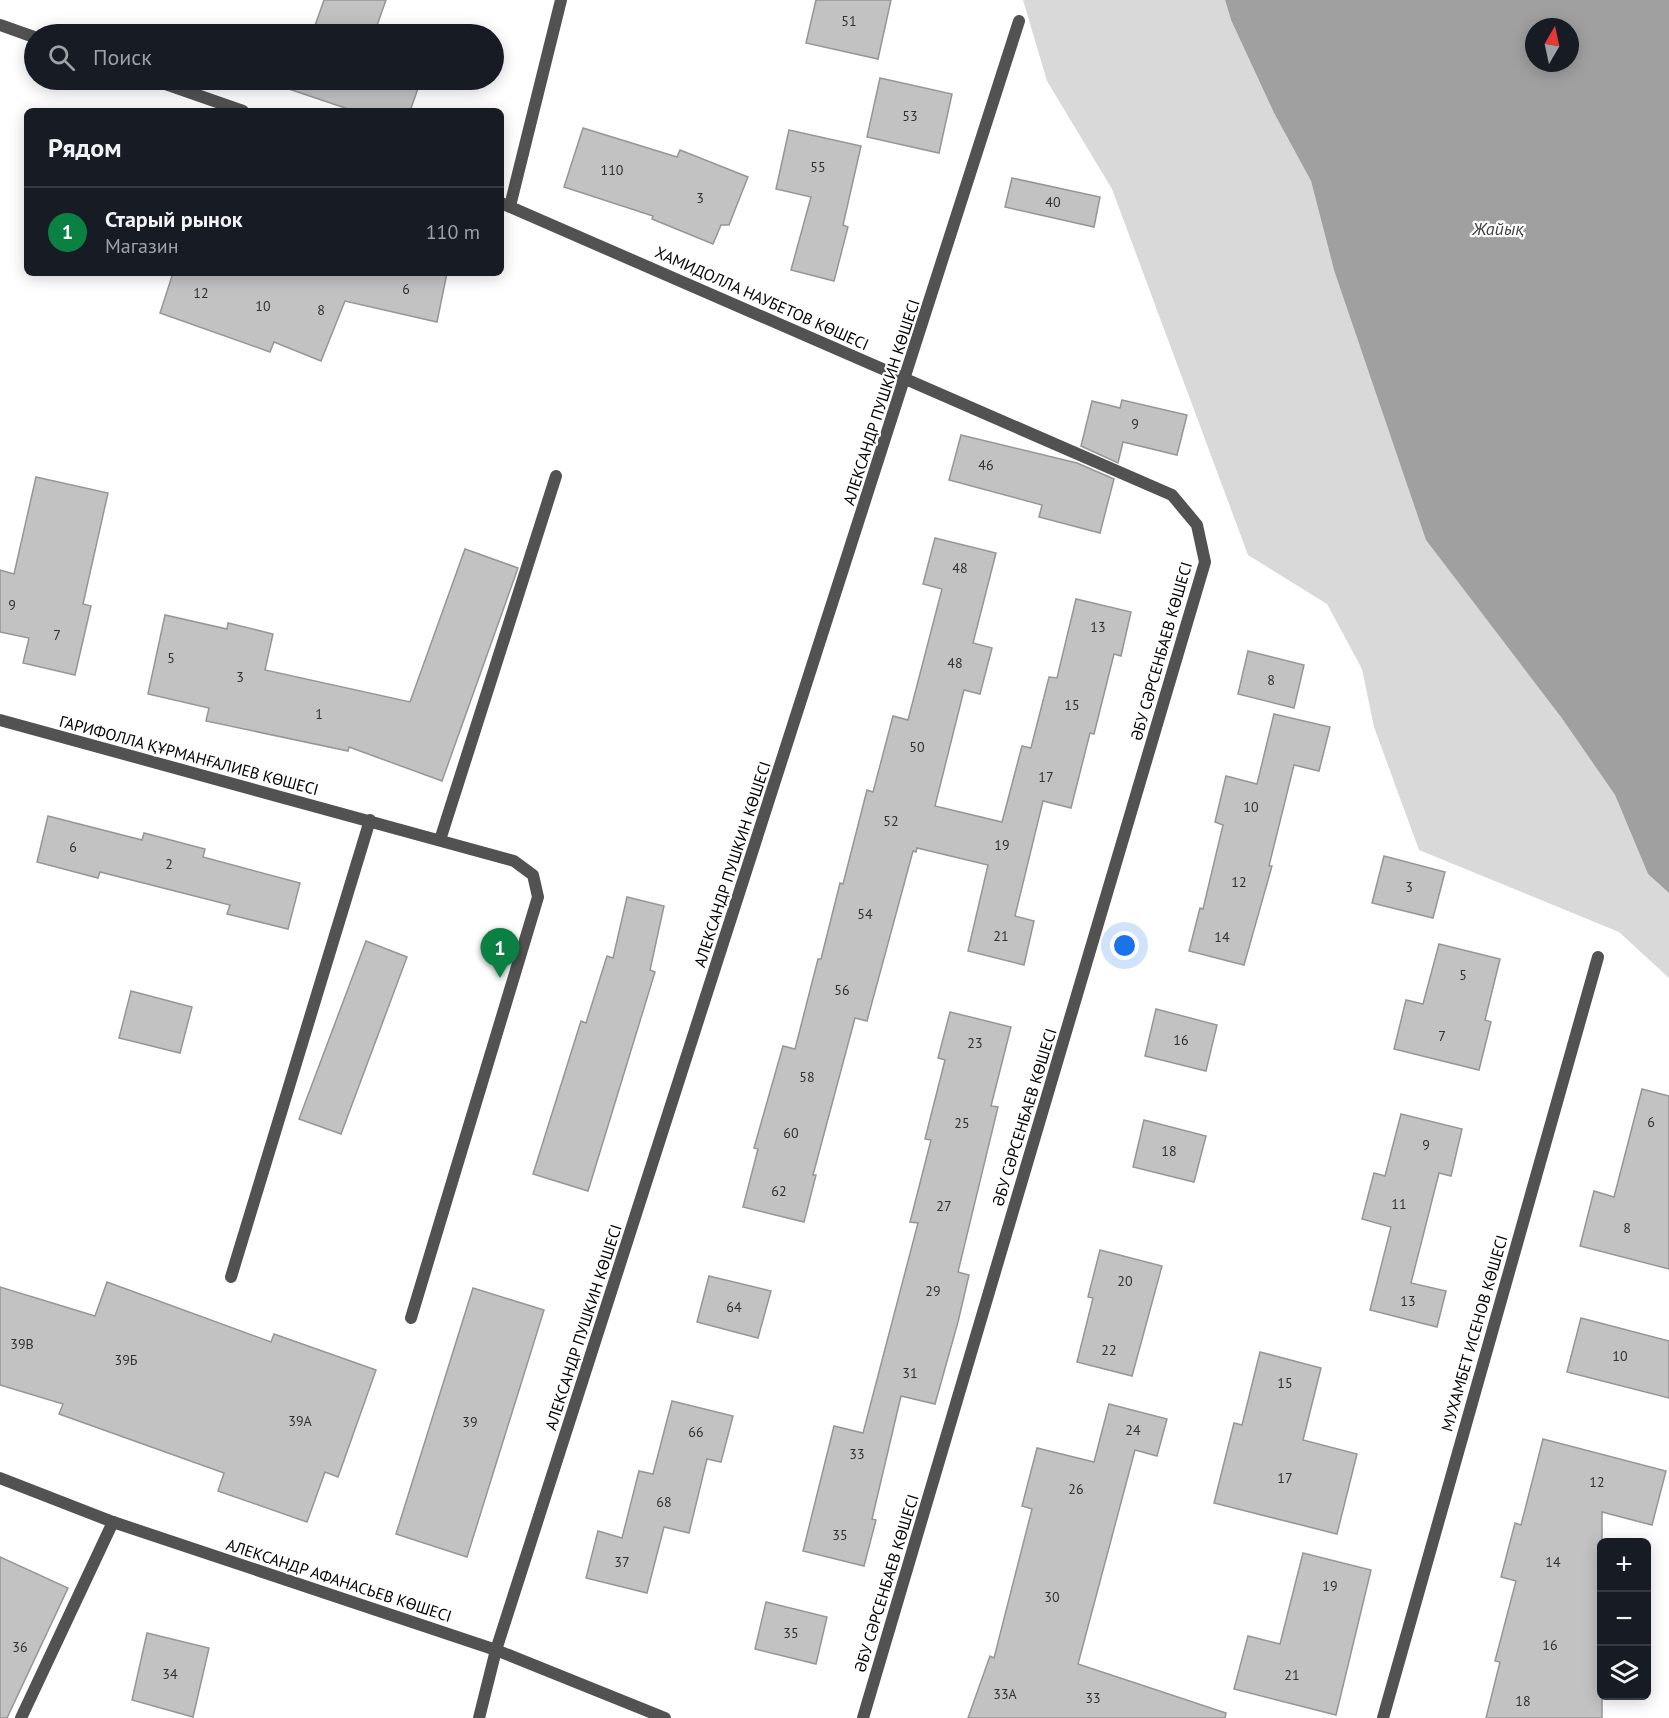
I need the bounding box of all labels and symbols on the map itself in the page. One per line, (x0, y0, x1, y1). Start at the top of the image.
house number: 51 (841, 12, 857, 30)
north arrow (1525, 18, 1579, 72)
house number: 53 (902, 107, 918, 125)
house number: 55 (810, 158, 826, 176)
house number: 110 (601, 161, 624, 179)
house number: 3 (696, 189, 704, 207)
house number: 40 (1045, 193, 1061, 211)
water label: Жайық (1471, 217, 1524, 240)
street label: ХАМИДОЛЛА НАУБЕТОВ КӨШЕСІ (652, 242, 872, 354)
house number: 6 (402, 280, 410, 298)
house number: 12 (193, 284, 209, 302)
house number: 10 (255, 297, 271, 315)
street label: АЛЕКСАНДР ПУШКИН КӨШЕСІ (838, 297, 924, 507)
house number: 8 (317, 301, 325, 319)
house number: 9 (1131, 415, 1139, 433)
house number: 46 (978, 456, 994, 474)
house number: 48 (952, 559, 968, 577)
street label: ӘБУ СӘРСЕНБАЕВ КӨШЕСІ (1126, 559, 1196, 743)
house number: 9 (8, 596, 16, 614)
house number: 13 (1090, 618, 1106, 636)
house number: 7 (53, 626, 61, 644)
house number: 5 (167, 649, 175, 667)
house number: 48 (947, 654, 963, 672)
house number: 3 (236, 668, 244, 686)
house number: 8 (1267, 671, 1275, 689)
house number: 15 (1064, 696, 1080, 714)
house number: 1 (315, 705, 323, 723)
street label: ГАРИФОЛЛА ҚҰРМАНҒАЛИЕВ КӨШЕСІ (57, 711, 321, 799)
house number: 50 (909, 738, 925, 756)
street label: АЛЕКСАНДР ПУШКИН КӨШЕСІ (689, 759, 775, 969)
house number: 17 (1038, 768, 1054, 786)
house number: 10 (1243, 798, 1259, 816)
house number: 52 (883, 812, 899, 830)
house number: 19 (994, 836, 1010, 854)
house number: 6 (69, 838, 77, 856)
house number: 2 (165, 855, 173, 873)
house number: 12 (1231, 873, 1247, 891)
house number: 3 (1405, 878, 1413, 896)
house number: 54 (857, 905, 873, 923)
house number: 21 (993, 927, 1009, 945)
pin: 1 (480, 928, 520, 978)
house number: 14 (1214, 928, 1230, 946)
your location (1110, 931, 1139, 960)
house number: 5 (1459, 966, 1467, 984)
house number: 56 (834, 981, 850, 999)
street label: ӘБУ СӘРСЕНБАЕВ КӨШЕСІ (987, 1026, 1061, 1208)
house number: 7 (1438, 1027, 1446, 1045)
house number: 16 (1173, 1031, 1189, 1049)
house number: 23 (967, 1034, 983, 1052)
house number: 58 (799, 1068, 815, 1086)
house number: 6 (1647, 1113, 1655, 1131)
house number: 25 (954, 1114, 970, 1132)
house number: 60 (783, 1124, 799, 1142)
house number: 9 (1422, 1136, 1430, 1154)
house number: 18 (1161, 1142, 1177, 1160)
house number: 62 (771, 1182, 787, 1200)
house number: 11 (1391, 1195, 1407, 1213)
house number: 27 (936, 1197, 952, 1215)
house number: 8 (1623, 1219, 1631, 1237)
street label: АЛЕКСАНДР ПУШКИН КӨШЕСІ (540, 1222, 626, 1432)
street label: МУХАМБЕТ ИСЕНОВ КӨШЕСІ (1436, 1232, 1512, 1434)
house number: 20 (1117, 1272, 1133, 1290)
house number: 29 (925, 1282, 941, 1300)
house number: 13 (1400, 1292, 1416, 1310)
house number: 64 (726, 1298, 742, 1316)
house number: 39В (10, 1335, 34, 1353)
house number: 22 (1101, 1341, 1117, 1359)
house number: 10 (1612, 1347, 1628, 1365)
house number: 39Б (115, 1351, 138, 1369)
house number: 31 (902, 1364, 918, 1382)
house number: 15 (1277, 1374, 1293, 1392)
house number: 39А (288, 1412, 313, 1430)
house number: 39 (462, 1413, 478, 1431)
house number: 24 (1125, 1421, 1141, 1439)
house number: 66 (688, 1423, 704, 1441)
house number: 33 (849, 1445, 865, 1463)
house number: 17 (1277, 1469, 1293, 1487)
house number: 12 (1589, 1473, 1605, 1491)
house number: 26 (1068, 1480, 1084, 1498)
street label: ӘБУ СӘРСЕНБАЕВ КӨШЕСІ (849, 1492, 923, 1674)
house number: 68 (656, 1493, 672, 1511)
house number: 35 (832, 1526, 848, 1544)
street label: АЛЕКСАНДР АФАНАСЬЕВ КӨШЕСІ (224, 1534, 454, 1626)
house number: 37 (614, 1553, 630, 1571)
house number: 14 (1545, 1553, 1561, 1571)
house number: 19 (1322, 1577, 1338, 1595)
house number: 30 (1044, 1588, 1060, 1606)
house number: 35 (783, 1624, 799, 1642)
house number: 16 (1542, 1636, 1558, 1654)
house number: 36 (12, 1638, 28, 1656)
house number: 34 (162, 1665, 178, 1683)
house number: 21 (1284, 1666, 1300, 1684)
house number: 33А (993, 1685, 1018, 1703)
house number: 33 (1085, 1689, 1101, 1707)
house number: 18 (1515, 1692, 1531, 1710)

